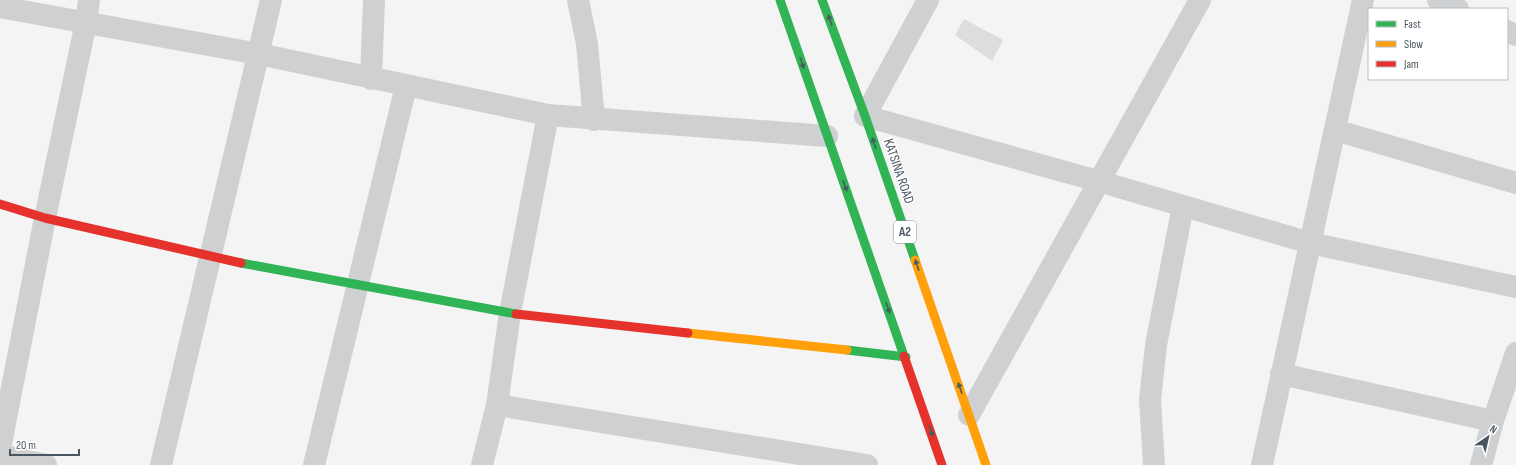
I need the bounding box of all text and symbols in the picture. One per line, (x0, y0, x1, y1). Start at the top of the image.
legend (1368, 8, 1508, 80)
one-way arrow (827, 14, 833, 26)
text: Fast (1404, 17, 1421, 32)
text: Slow (1404, 37, 1423, 52)
text: Jam (1403, 57, 1419, 72)
one-way arrow (799, 58, 805, 70)
one-way arrow (871, 136, 877, 148)
street label: KATSINA ROAD (880, 136, 918, 206)
one-way arrow (842, 180, 848, 192)
road number: A2 (894, 221, 916, 243)
one-way arrow (914, 259, 920, 271)
one-way arrow (886, 303, 892, 315)
one-way arrow (956, 382, 962, 394)
north arrow (1468, 417, 1508, 457)
text: N (1487, 422, 1499, 436)
one-way arrow (928, 426, 934, 438)
scale bar (10, 431, 79, 457)
text: 20 m (16, 438, 36, 453)

